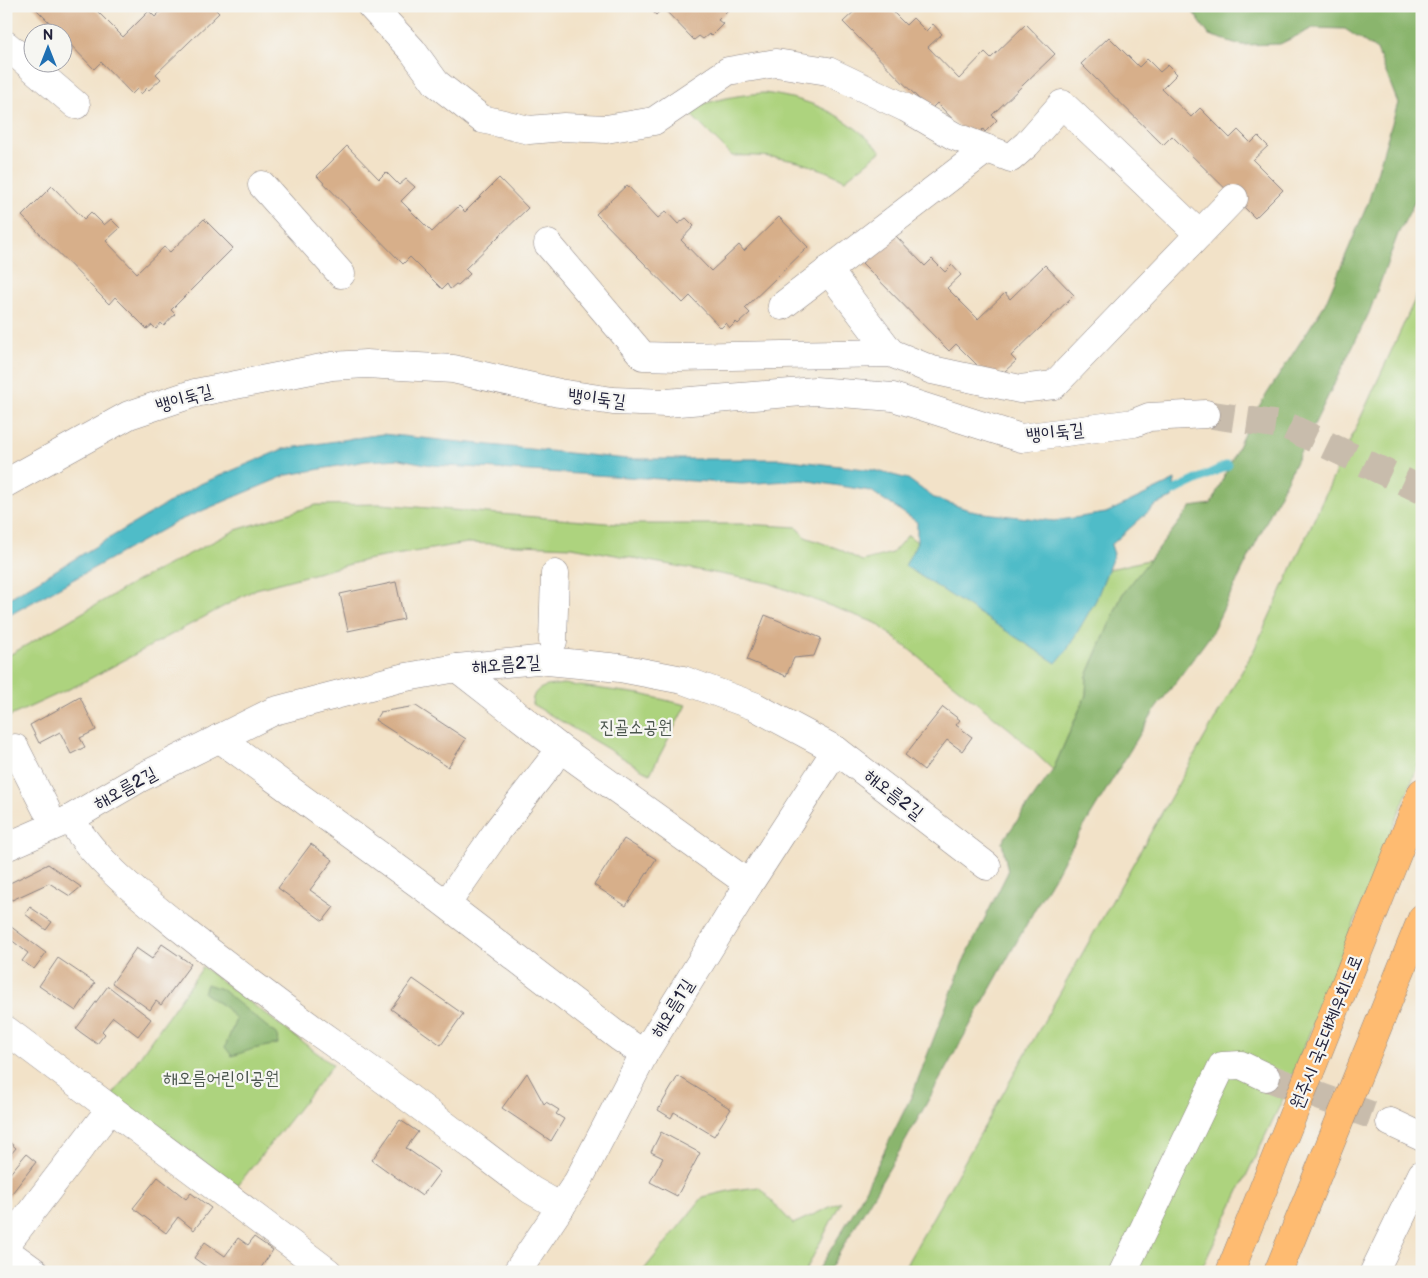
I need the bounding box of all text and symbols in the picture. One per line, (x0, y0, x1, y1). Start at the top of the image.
north arrow (22, 22, 72, 72)
text: N (43, 27, 53, 44)
street label: 뱅이둑길 (153, 380, 215, 417)
street label: 뱅이둑길 (567, 385, 627, 413)
street label: 뱅이둑길 (1025, 419, 1085, 446)
street label: 해오름2길 (471, 652, 541, 677)
park label: 진골소공원 (600, 717, 672, 738)
street label: 해오름2길 (90, 762, 161, 814)
street label: 해오름2길 (860, 765, 928, 824)
street label: 원주시 국도대체우회도로 (1286, 952, 1367, 1112)
street label: 해오름1길 (646, 975, 699, 1041)
park label: 해오름어린이공원 (163, 1068, 279, 1089)

